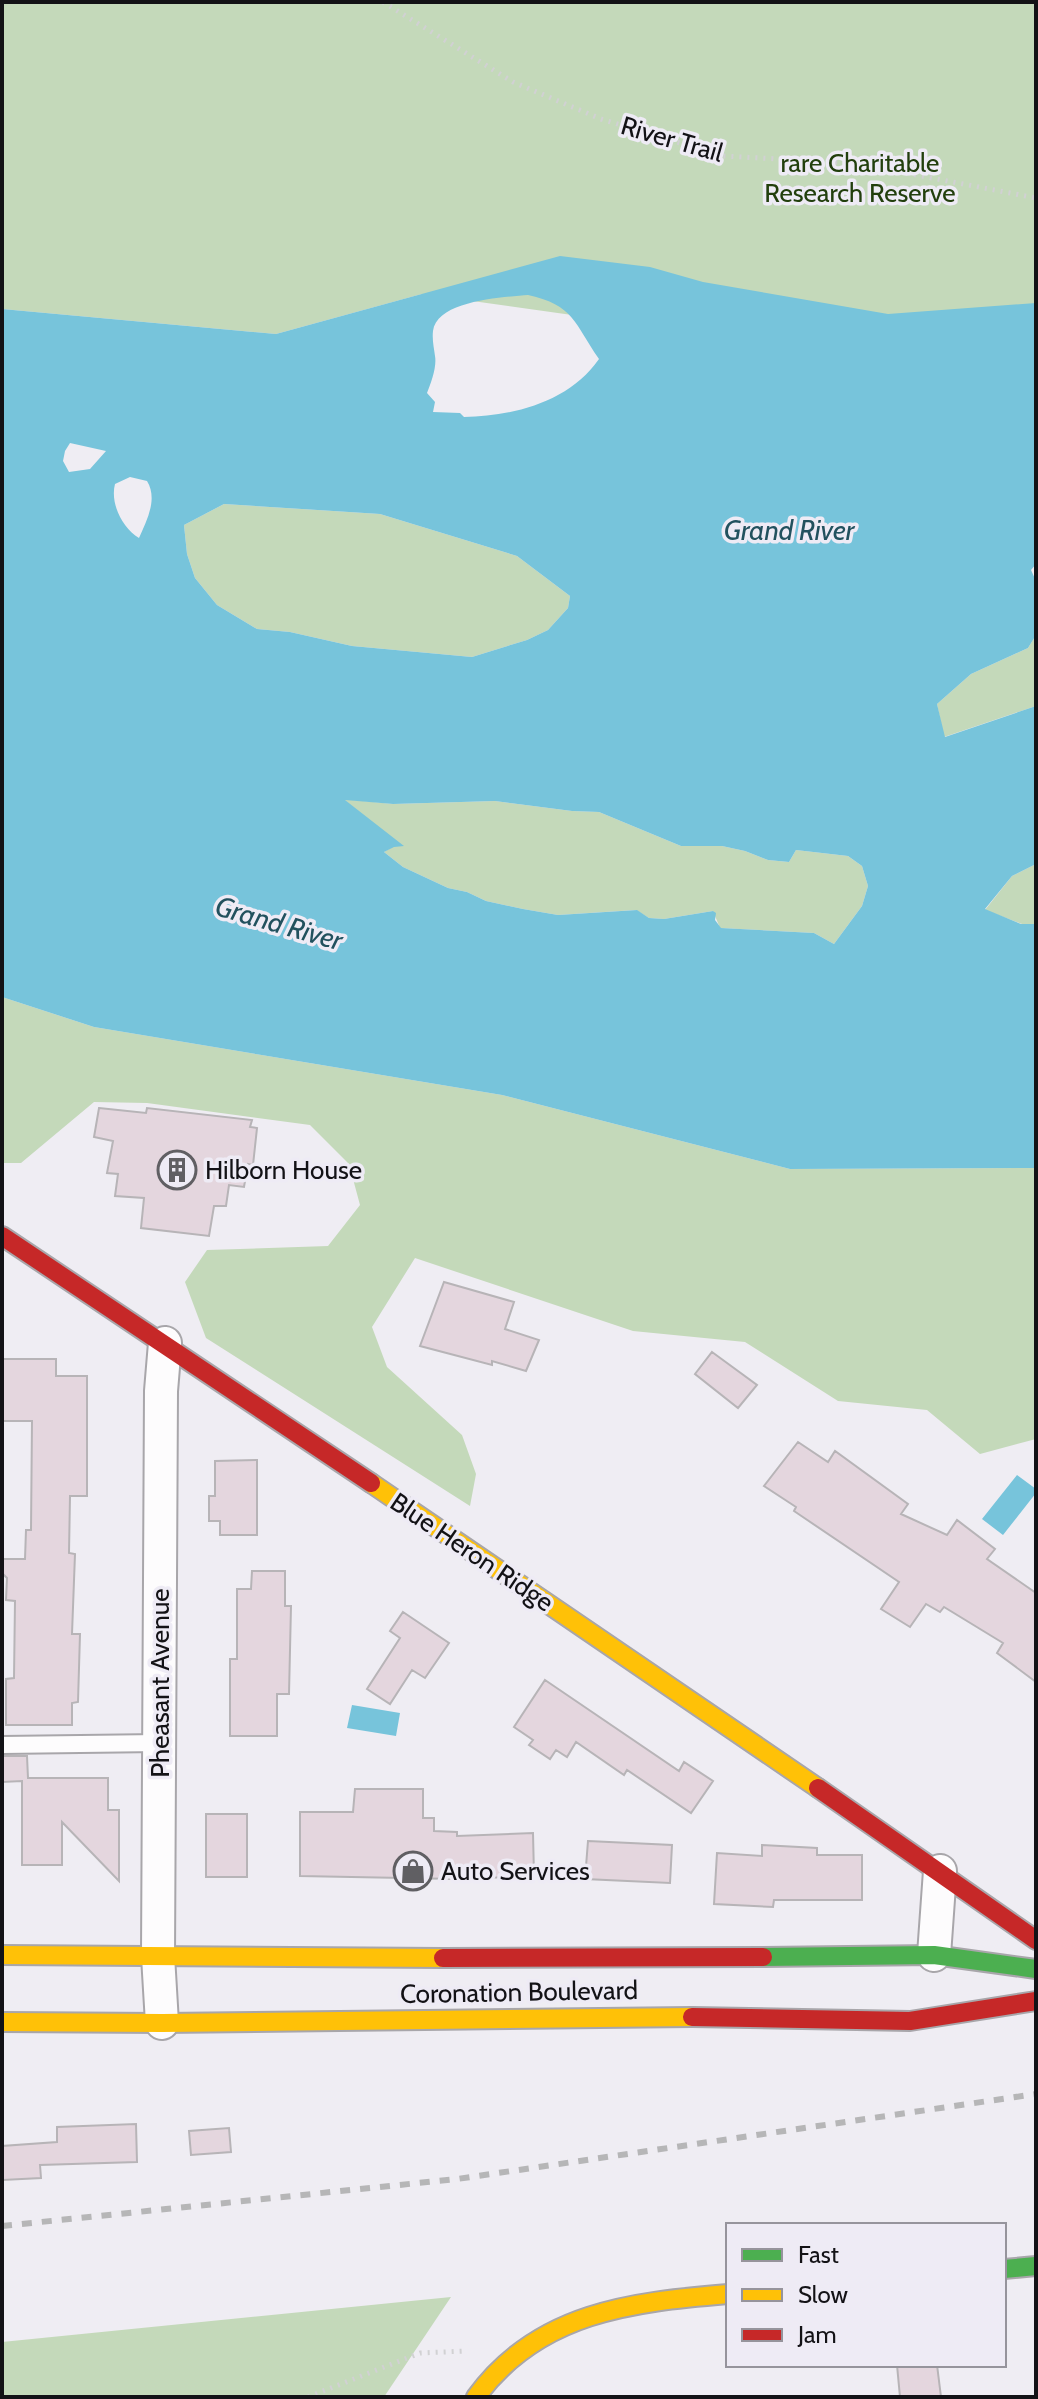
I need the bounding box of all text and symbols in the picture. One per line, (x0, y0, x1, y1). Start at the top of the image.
street label: River Trail (617, 109, 727, 169)
park label: rare Charitable Research Reserve (764, 147, 956, 209)
water label: Grand River (724, 513, 856, 547)
water label: Grand River (212, 889, 348, 958)
building icon: Hilborn House (156, 1149, 198, 1191)
place label: Hilborn House (205, 1154, 362, 1186)
street label: Blue Heron Ridge (384, 1486, 560, 1618)
street label: Pheasant Avenue (144, 1588, 176, 1778)
shop icon: Auto Services (392, 1850, 434, 1892)
place label: Auto Services (441, 1855, 590, 1887)
street label: Coronation Boulevard (400, 1974, 638, 2010)
legend (726, 2223, 1006, 2367)
text: Fast (798, 2240, 839, 2269)
text: Slow (798, 2280, 848, 2309)
text: Jam (797, 2320, 836, 2349)

